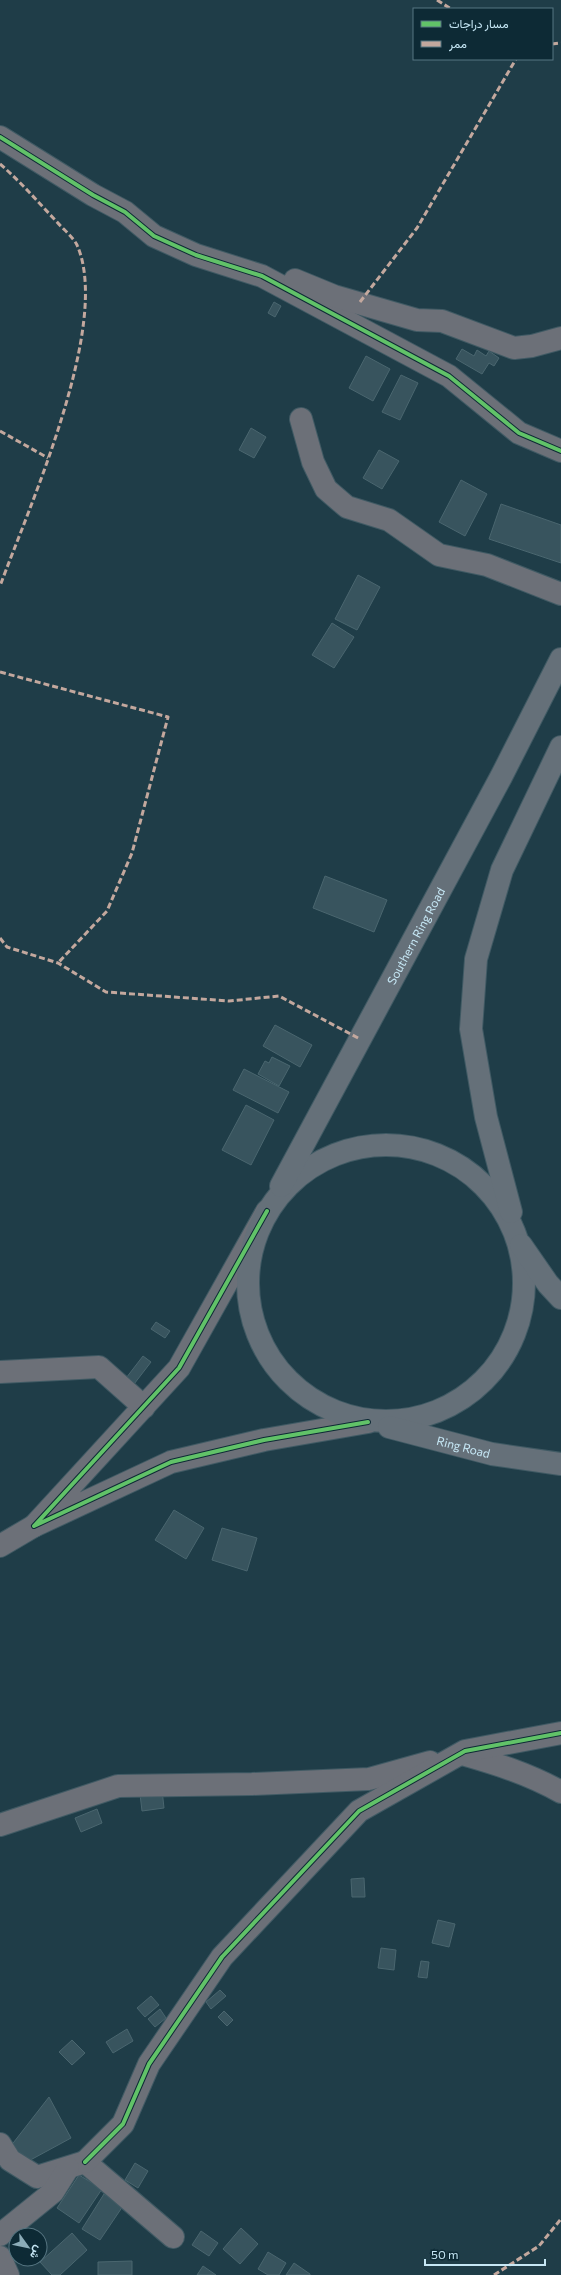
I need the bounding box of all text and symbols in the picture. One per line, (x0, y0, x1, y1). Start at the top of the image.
legend (413, 8, 553, 60)
text: مسار دراجات (449, 16, 509, 32)
text: ممر (448, 36, 467, 52)
street label: Southern Ring Road (384, 885, 447, 987)
street label: Ring Road (435, 1433, 492, 1460)
north arrow (8, 2227, 48, 2267)
scale bar (425, 2241, 545, 2267)
text: ش (27, 2243, 46, 2262)
text: 50 m (431, 2247, 459, 2261)

